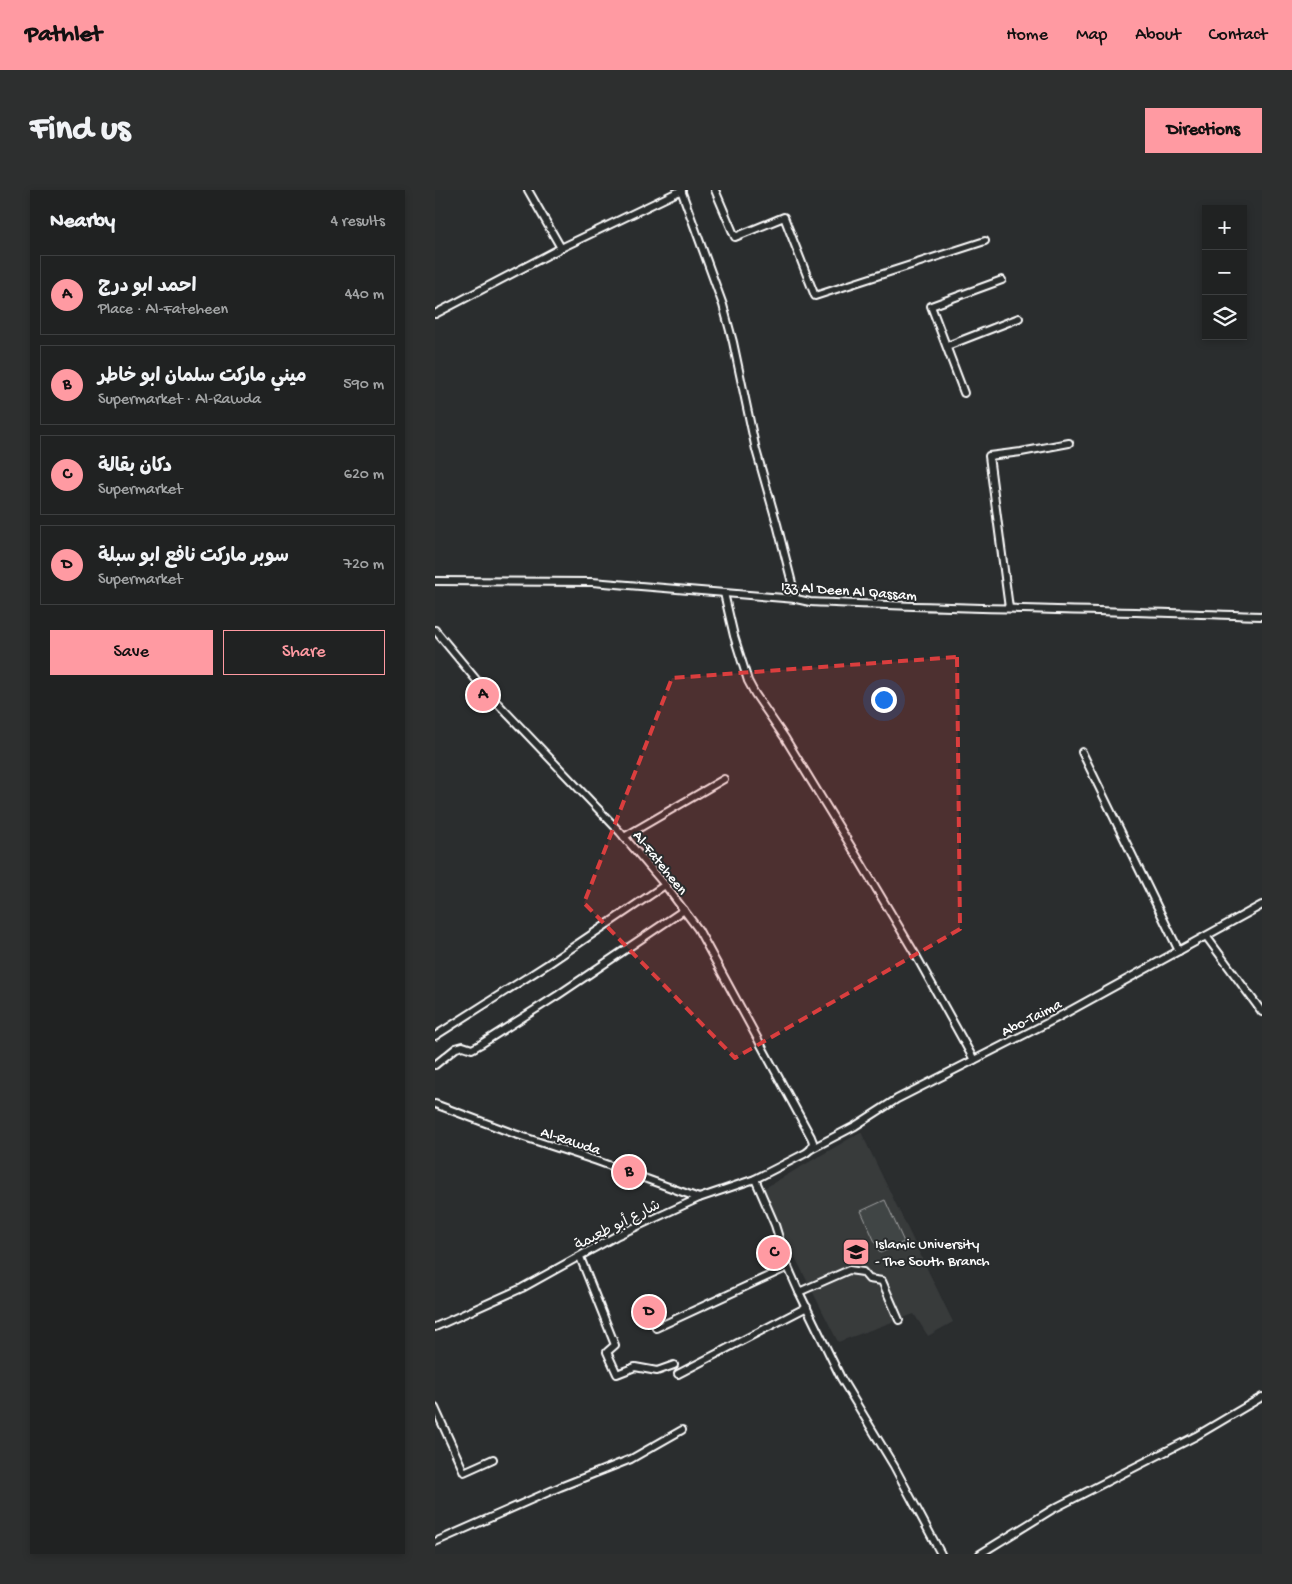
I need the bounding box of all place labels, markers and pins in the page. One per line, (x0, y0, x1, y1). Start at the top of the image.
pin: A (467, 676, 499, 714)
pin: B (613, 1153, 645, 1191)
pin: C (758, 1234, 790, 1272)
place label: Islamic University - The South Branch (875, 1236, 990, 1271)
school or university icon: Islamic University - The South Branch (841, 1237, 871, 1267)
pin: D (633, 1293, 665, 1331)

